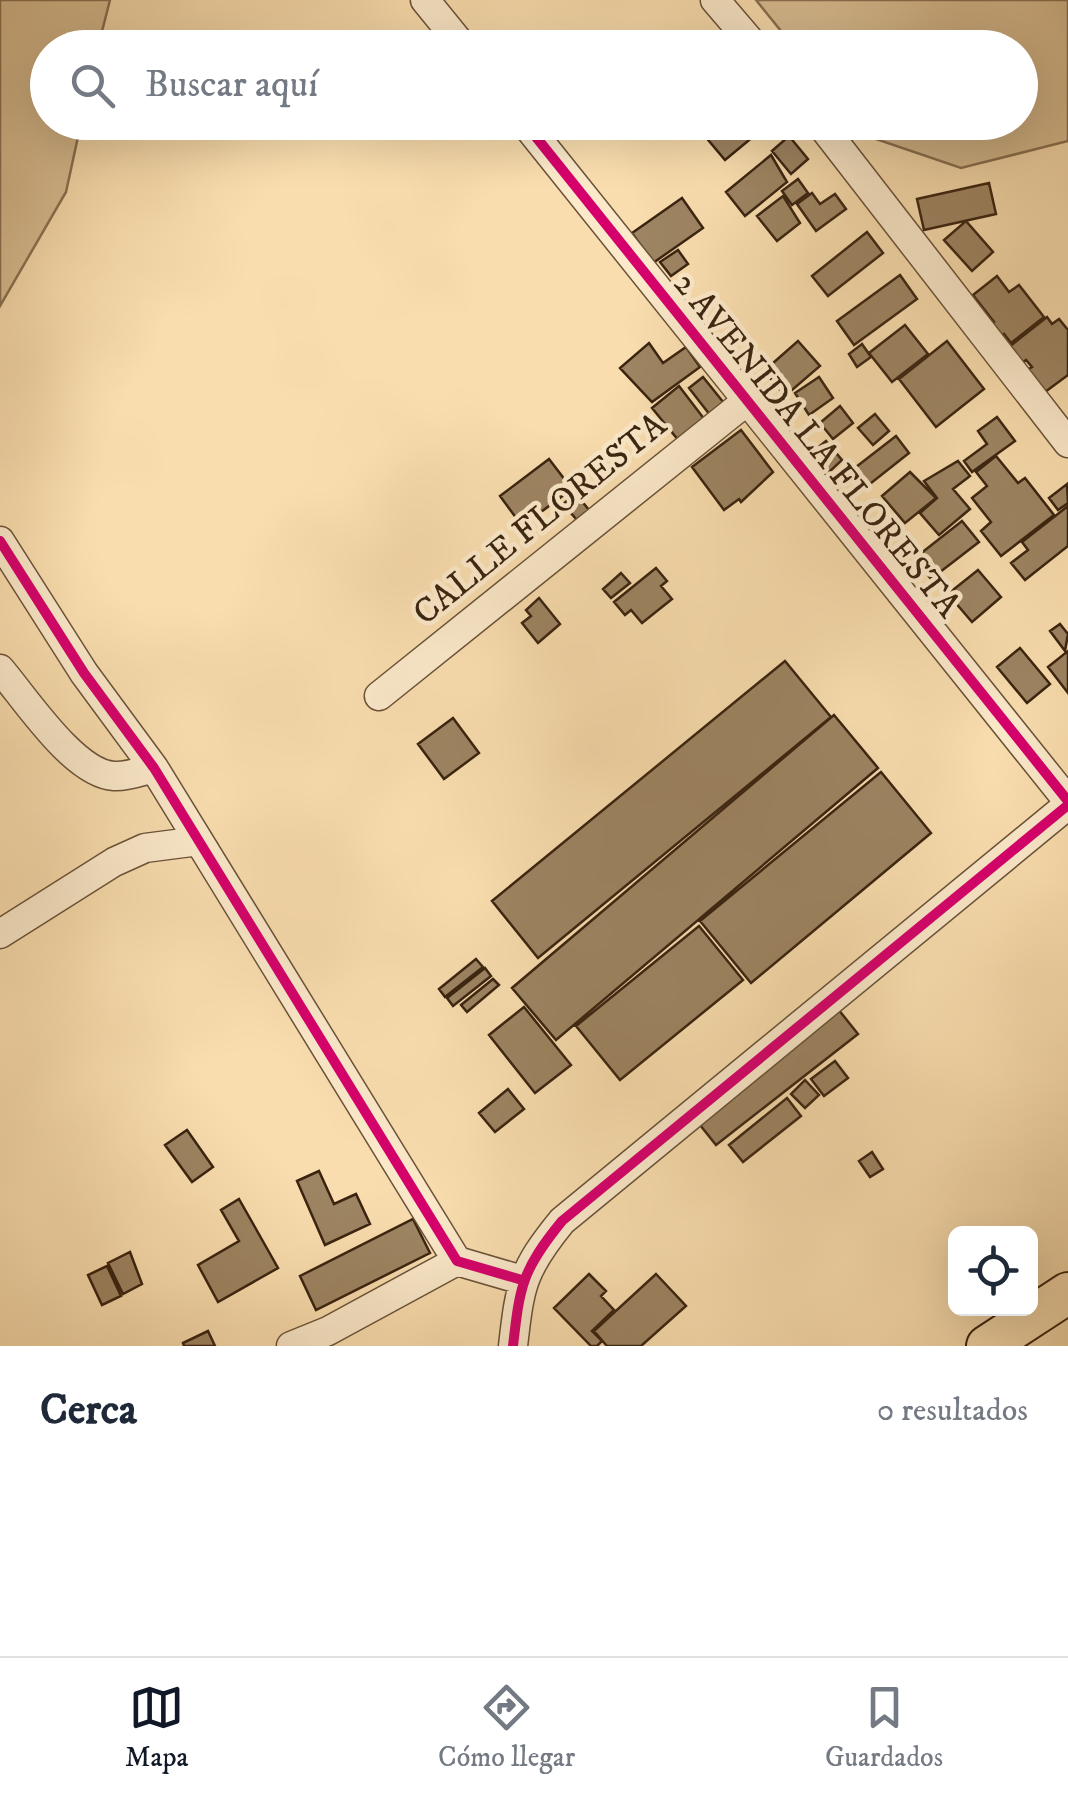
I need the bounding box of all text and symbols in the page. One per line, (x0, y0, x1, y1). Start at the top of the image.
search box (30, 30, 1038, 140)
icon: search (65, 58, 120, 113)
text: Buscar aquí (145, 61, 318, 109)
street label: 2 AVENIDA LA FLORESTA (663, 263, 970, 628)
street label: CALLE FLORESTA (405, 403, 677, 635)
map controls (948, 1226, 1038, 1316)
button: locate (948, 1226, 1038, 1316)
text: Cerca (40, 1385, 137, 1437)
text: 0 resultados (877, 1391, 1028, 1431)
tab: Mapa (125, 1680, 188, 1775)
tab: Cómo llegar (438, 1680, 575, 1775)
tab: Guardados (825, 1680, 943, 1775)

